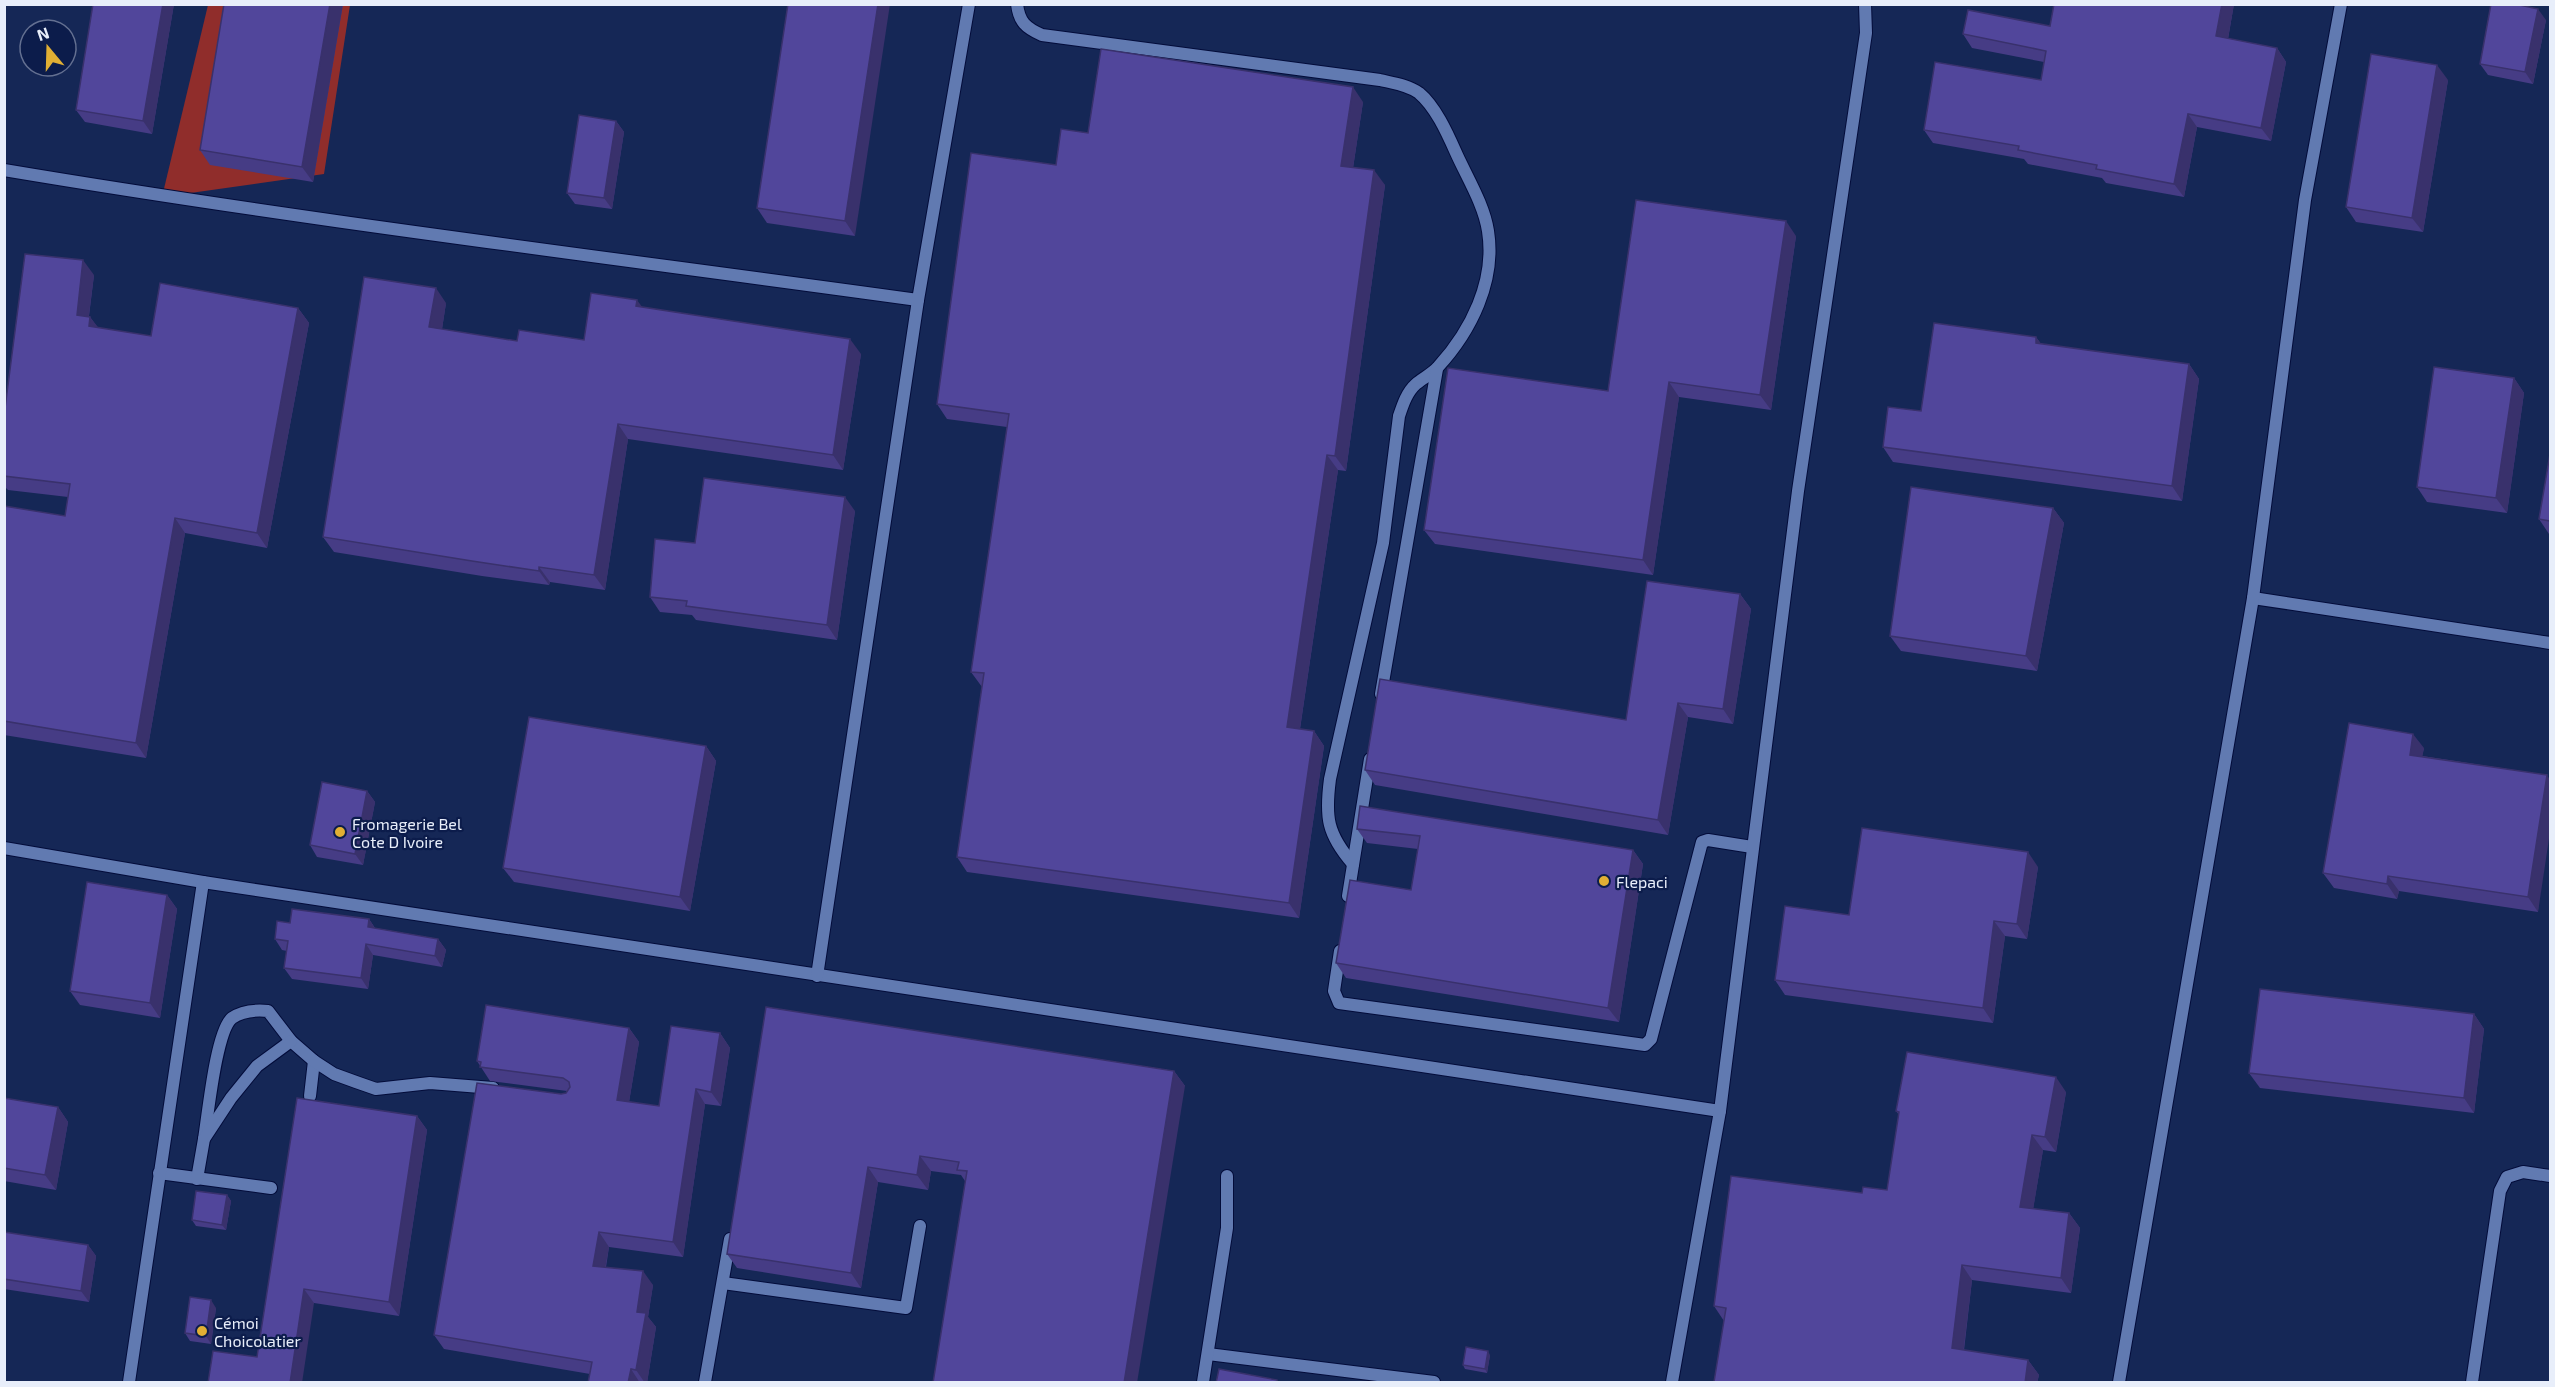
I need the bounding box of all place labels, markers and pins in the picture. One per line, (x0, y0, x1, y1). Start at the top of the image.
place label: Fromagerie Bel Cote D Ivoire (352, 814, 462, 851)
marker: Fromagerie Bel Cote D Ivoire (333, 825, 347, 839)
place label: Flepaci (1616, 872, 1668, 891)
marker: Flepaci (1597, 874, 1611, 888)
place label: Cémoi Choicolatier (214, 1313, 301, 1350)
marker: Cémoi Choicolatier (195, 1324, 209, 1338)

